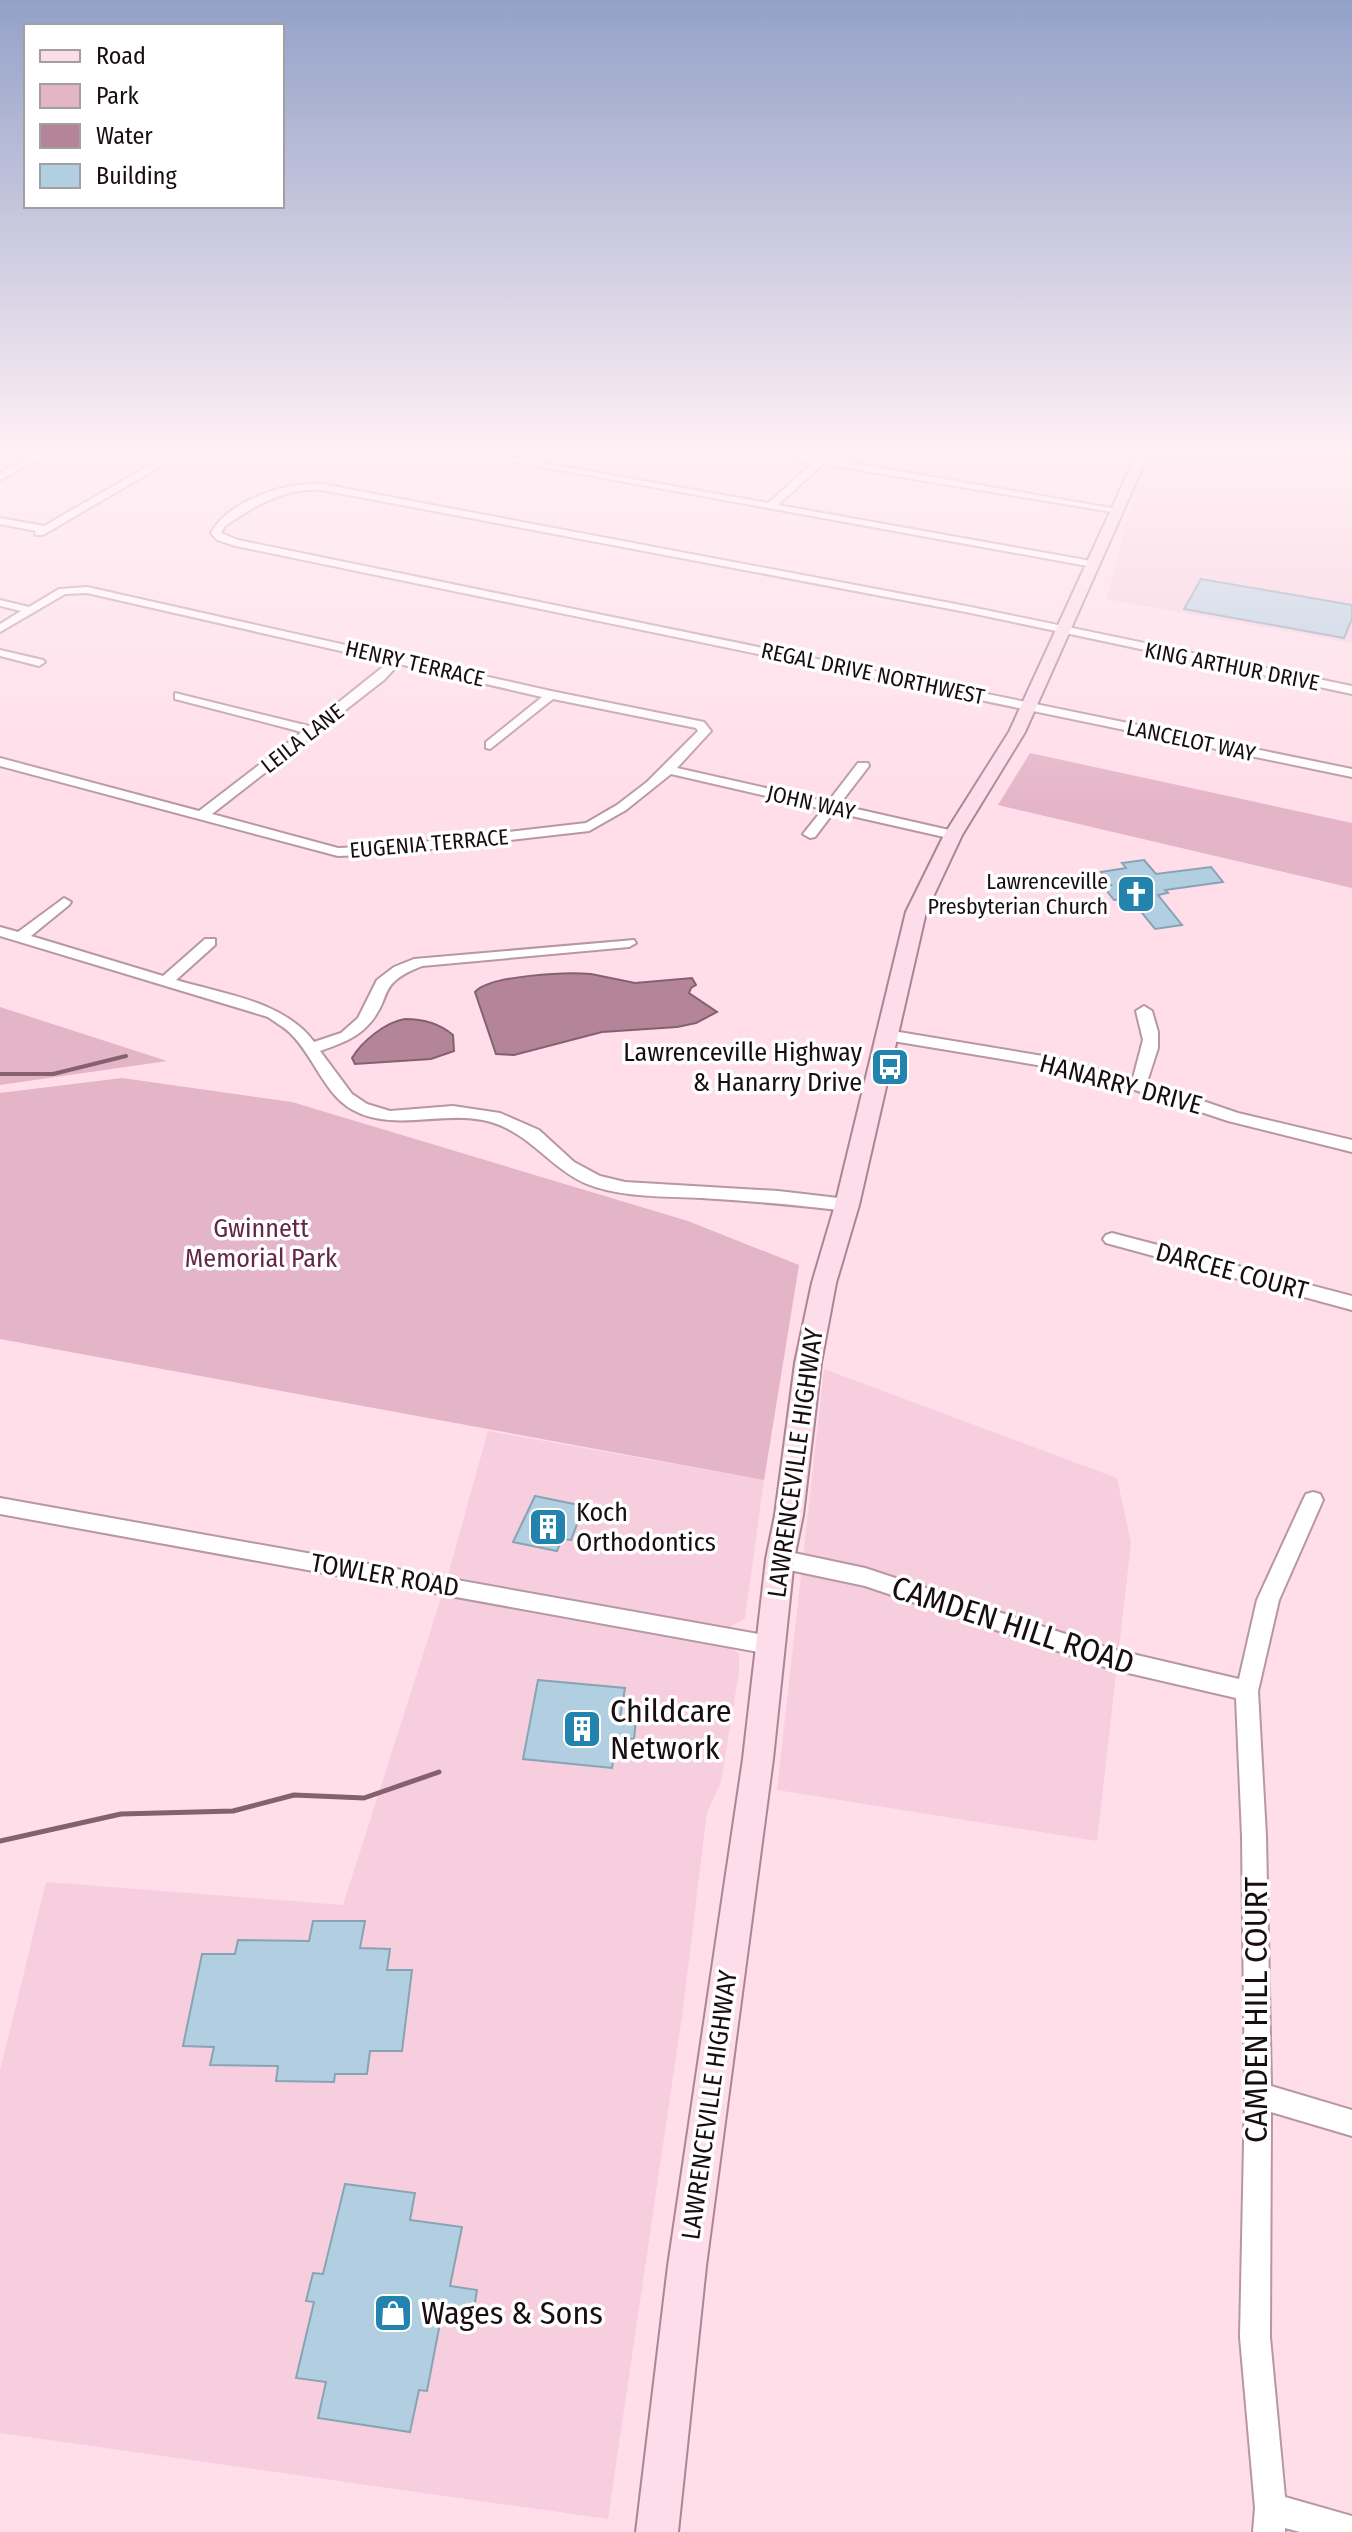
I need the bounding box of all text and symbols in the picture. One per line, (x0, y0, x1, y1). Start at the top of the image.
legend (24, 24, 284, 208)
text: Road (96, 42, 146, 70)
text: Park (96, 82, 139, 110)
text: Water (96, 122, 153, 150)
text: Building (96, 162, 178, 190)
street label: HENRY TERRACE (343, 634, 487, 693)
street label: KING ARTHUR DRIVE (1142, 636, 1322, 697)
street label: REGAL DRIVE NORTHWEST (759, 637, 988, 711)
street label: LEILA LANE (256, 698, 349, 779)
street label: LANCELOT WAY (1124, 714, 1258, 767)
street label: JOHN WAY (764, 779, 858, 826)
street label: EUGENIA TERRACE (348, 823, 510, 864)
place label: Lawrenceville Presbyterian Church (928, 868, 1108, 920)
church icon: Lawrenceville Presbyterian Church (1115, 873, 1157, 915)
place label: Lawrenceville Highway & Hanarry Drive (623, 1037, 862, 1098)
bus stop icon: Lawrenceville Highway & Hanarry Drive (869, 1046, 911, 1088)
street label: HANARRY DRIVE (1036, 1048, 1206, 1121)
park label: Gwinnett Memorial Park (185, 1213, 338, 1274)
street label: DARCEE COURT (1152, 1236, 1311, 1307)
street label: LAWRENCEVILLE HIGHWAY (761, 1326, 830, 1600)
place label: Koch Orthodontics (576, 1497, 716, 1558)
building icon: Koch Orthodontics (527, 1506, 569, 1548)
street label: TOWLER ROAD (308, 1547, 461, 1604)
street label: CAMDEN HILL ROAD (887, 1568, 1139, 1682)
place label: Childcare Network (610, 1692, 731, 1767)
building icon: Childcare Network (561, 1708, 603, 1750)
street label: CAMDEN HILL COURT (1237, 1877, 1275, 2143)
street label: LAWRENCEVILLE HIGHWAY (675, 1968, 744, 2242)
shop icon: Wages & Sons (372, 2292, 414, 2334)
place label: Wages & Sons (421, 2294, 603, 2332)

